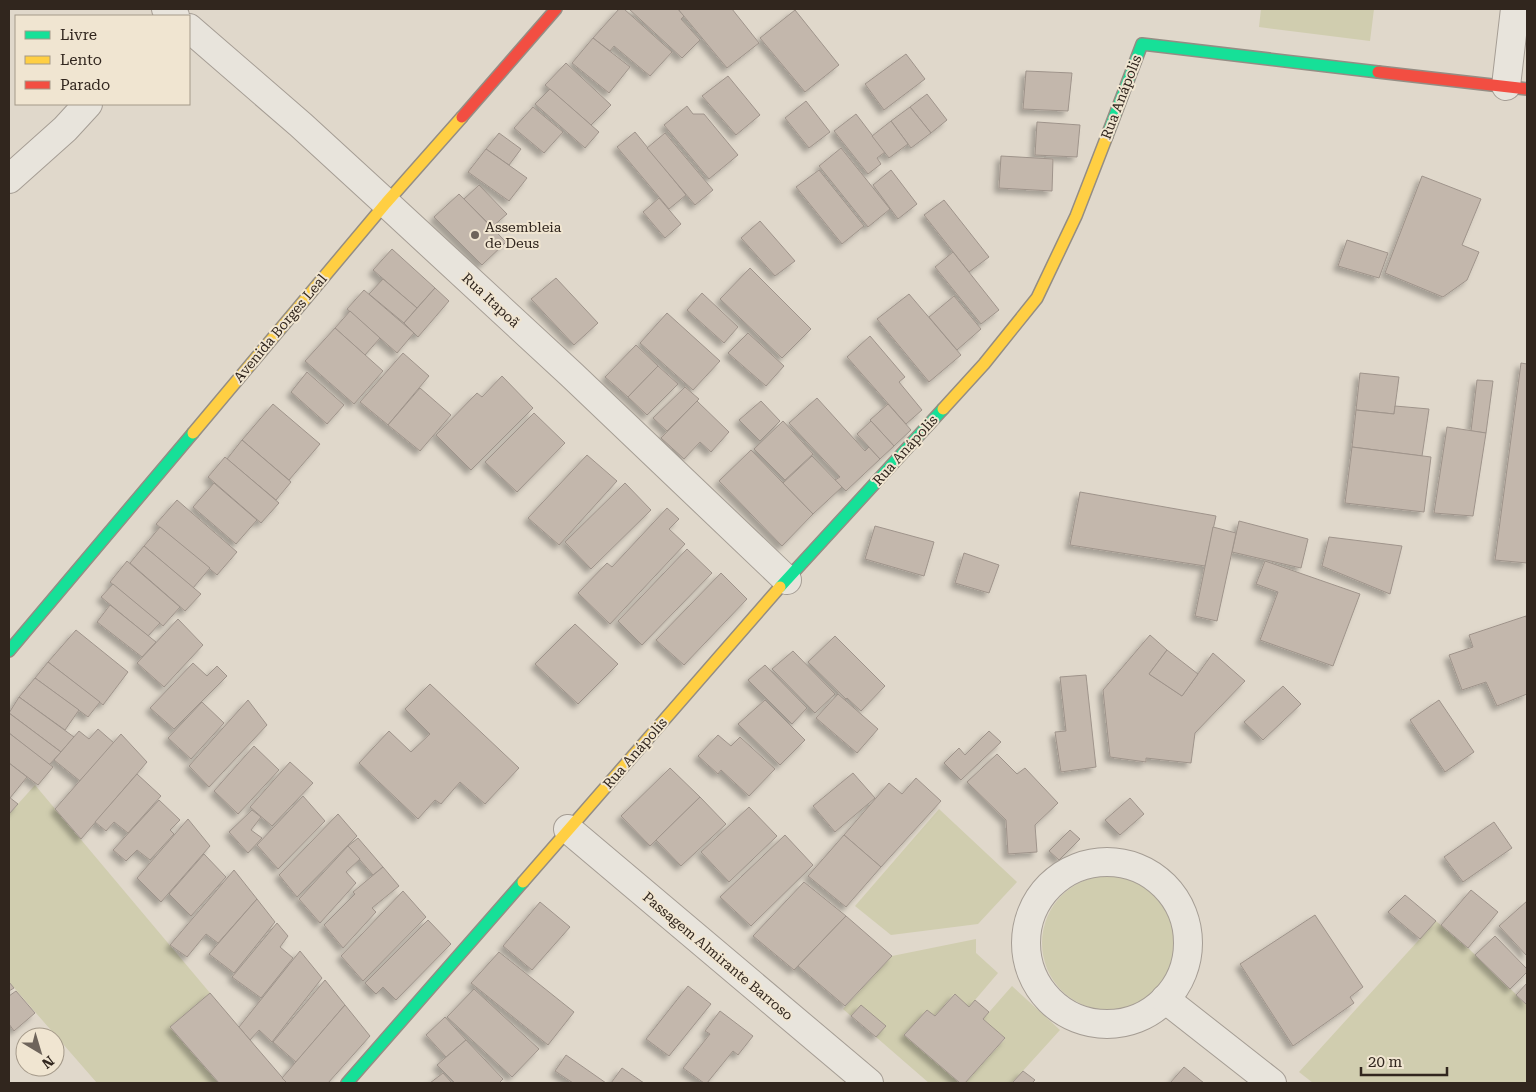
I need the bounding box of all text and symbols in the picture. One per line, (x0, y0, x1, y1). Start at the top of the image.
legend (15, 15, 190, 105)
text: Livre (60, 26, 97, 44)
text: Lento (60, 51, 102, 69)
street label: Rua Anápolis (1098, 52, 1145, 141)
text: Parado (60, 76, 110, 94)
place label: Assembleia de Deus (485, 219, 562, 251)
marker: Assembleia de Deus (469, 229, 481, 241)
street label: Rua Itapoã (459, 269, 523, 331)
street label: Avenida Borges Leal (230, 270, 330, 385)
street label: Rua Anápolis (869, 411, 941, 488)
street label: Rua Anápolis (600, 714, 670, 792)
street label: Passagem Almirante Barroso (640, 889, 796, 1023)
north arrow (15, 1027, 65, 1077)
scale bar (1361, 1044, 1447, 1076)
text: N (39, 1053, 57, 1072)
text: 20 m (1368, 1053, 1403, 1071)

